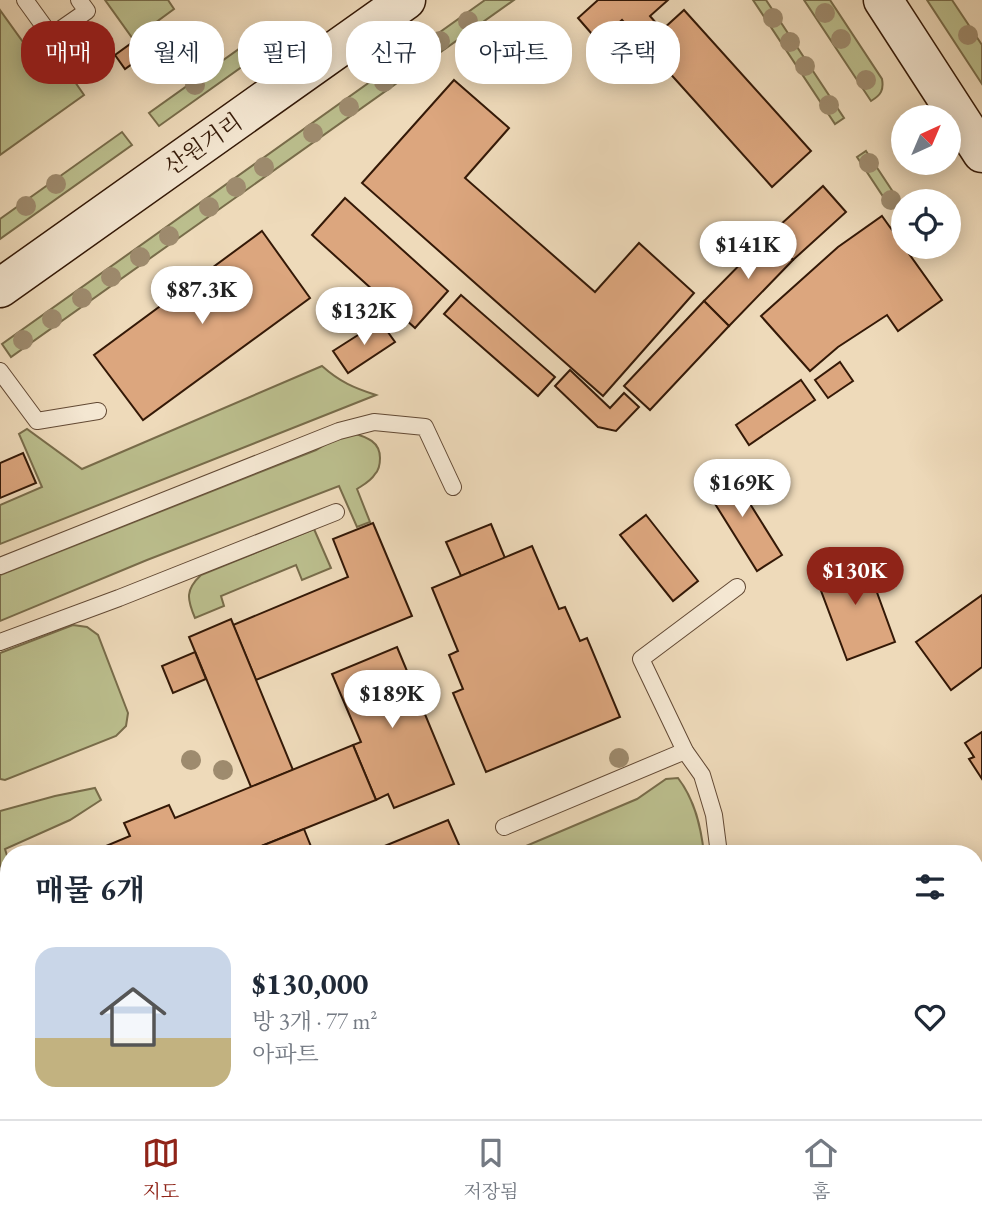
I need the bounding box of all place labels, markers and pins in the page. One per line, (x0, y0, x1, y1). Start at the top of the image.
pin: $141K (699, 222, 797, 281)
pin: $87.3K (145, 266, 259, 326)
pin: $132K (315, 288, 413, 347)
pin: $169K (693, 460, 791, 519)
pin: $130K (806, 548, 904, 607)
pin: $189K (343, 670, 441, 730)

